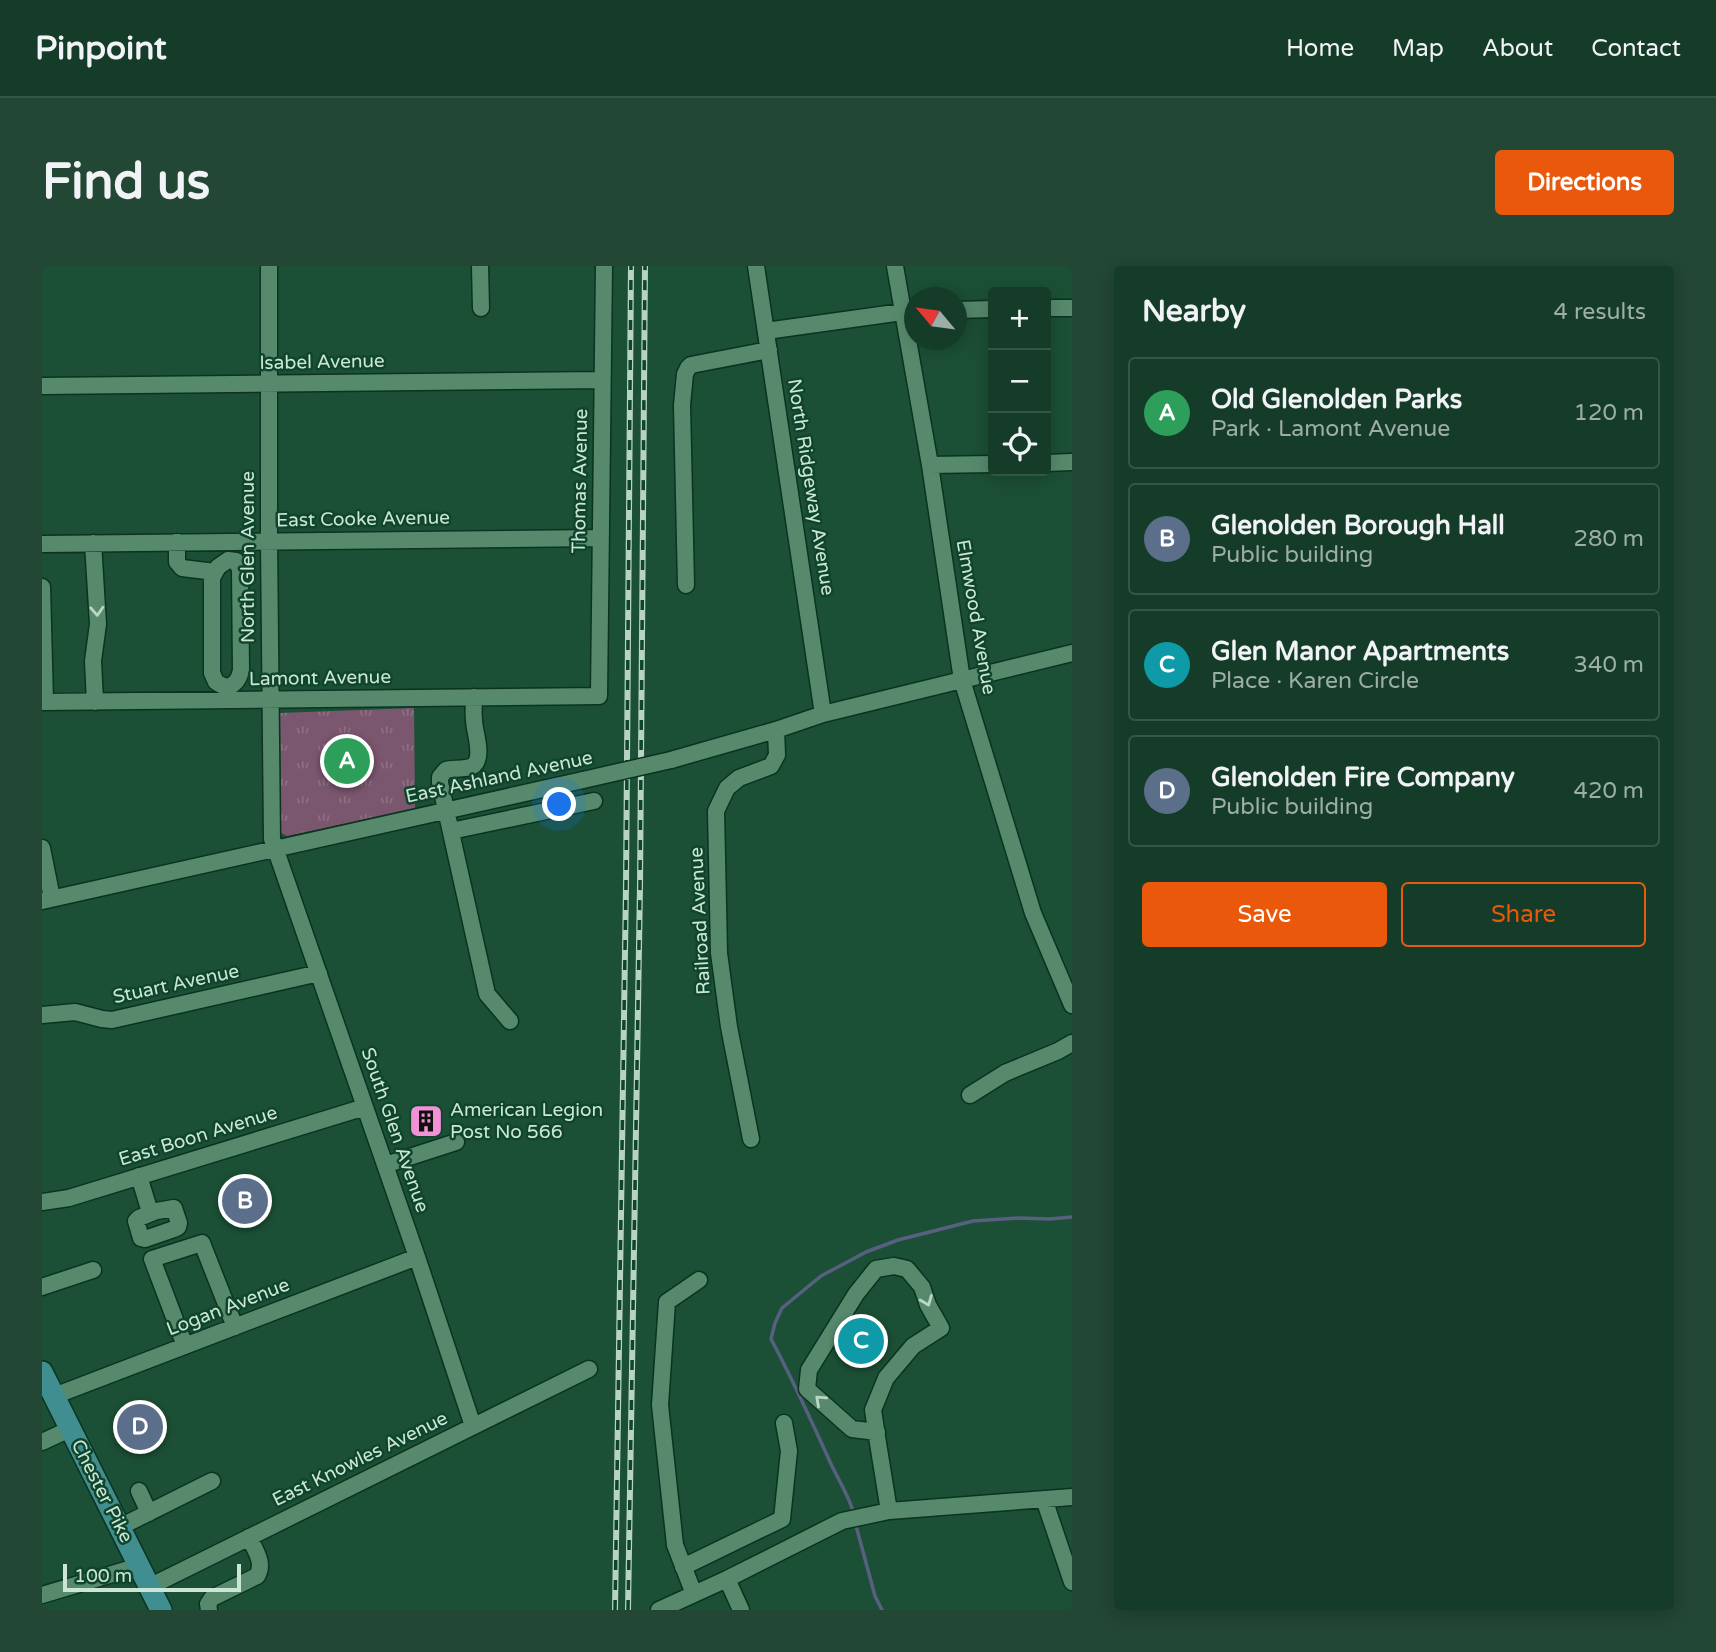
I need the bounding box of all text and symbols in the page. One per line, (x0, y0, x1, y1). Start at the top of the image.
text: Pinpoint (35, 29, 167, 68)
text: Home (1286, 34, 1354, 63)
text: Map (1392, 34, 1444, 63)
text: About (1482, 34, 1553, 63)
text: Contact (1591, 34, 1681, 63)
button: Directions (1495, 150, 1674, 215)
text: Find us (42, 153, 210, 212)
north arrow (904, 287, 967, 350)
map controls (988, 287, 1051, 476)
button: + (988, 287, 1051, 350)
text: Nearby (1142, 293, 1246, 330)
text: 4 results (1553, 298, 1646, 326)
street label: Isabel Avenue (259, 350, 385, 374)
button: − (988, 350, 1051, 413)
street label: North Ridgeway Avenue (783, 377, 839, 597)
text: Old Glenolden Parks (1211, 384, 1462, 415)
text: A (1158, 399, 1176, 427)
text: 120 m (1574, 399, 1644, 427)
street label: Thomas Avenue (568, 408, 592, 554)
button: locate (988, 413, 1051, 476)
text: Park · Lamont Avenue (1211, 415, 1450, 443)
street label: North Glen Avenue (237, 471, 259, 643)
street label: East Cooke Avenue (276, 506, 450, 532)
text: Glenolden Borough Hall (1211, 510, 1505, 541)
text: B (1159, 525, 1175, 553)
text: 280 m (1574, 525, 1644, 553)
street label: Elmwood Avenue (952, 538, 1000, 696)
text: Public building (1211, 541, 1373, 569)
one-way arrow (89, 606, 104, 617)
text: Glen Manor Apartments (1211, 636, 1509, 667)
text: C (1159, 651, 1175, 679)
text: 340 m (1574, 651, 1644, 679)
street label: Lamont Avenue (249, 666, 391, 690)
text: Place · Karen Circle (1211, 667, 1419, 695)
pin: A (324, 735, 370, 787)
street label: East Ashland Avenue (403, 746, 595, 808)
text: Glenolden Fire Company (1211, 762, 1515, 793)
text: D (1158, 777, 1176, 805)
text: 420 m (1574, 777, 1644, 805)
your location (542, 787, 576, 821)
text: Public building (1211, 793, 1373, 821)
street label: Railroad Avenue (685, 847, 715, 995)
button: Save (1142, 882, 1387, 947)
button: Share (1401, 882, 1646, 947)
street label: Stuart Avenue (111, 960, 241, 1008)
street label: South Glen Avenue (356, 1045, 434, 1215)
place label: American Legion Post No 566 (450, 1099, 603, 1143)
street label: East Boon Avenue (116, 1101, 280, 1171)
building icon: American Legion Post No 566 (407, 1102, 445, 1140)
pin: B (222, 1175, 268, 1227)
street label: Logan Avenue (164, 1273, 292, 1341)
one-way arrow (919, 1294, 933, 1306)
pin: C (838, 1315, 884, 1367)
one-way arrow (815, 1396, 828, 1408)
pin: D (117, 1401, 163, 1453)
street label: East Knowles Avenue (269, 1407, 451, 1511)
street label: Chester Pike (67, 1436, 137, 1546)
scale bar (63, 1561, 242, 1593)
text: 100 m (74, 1565, 132, 1587)

